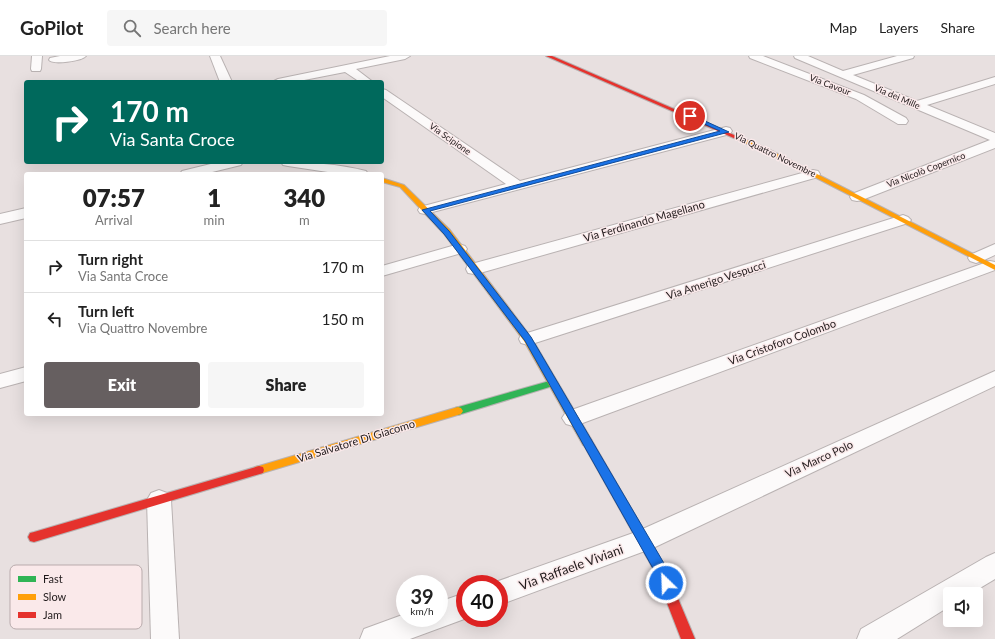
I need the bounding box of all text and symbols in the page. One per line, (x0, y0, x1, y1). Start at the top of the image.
search box (107, 10, 387, 46)
text: GoPilot (20, 16, 83, 39)
icon: search (121, 17, 143, 39)
text: Search here (153, 19, 231, 37)
text: Map (829, 19, 857, 36)
text: Layers (879, 19, 919, 36)
text: Share (941, 19, 975, 36)
street label: Via Cavour (808, 72, 853, 98)
street label: Via dei Mille (873, 82, 922, 111)
text: 170 m (110, 94, 189, 128)
icon: right (44, 96, 96, 148)
pin (673, 99, 707, 133)
icon: arrive (679, 105, 701, 127)
street label: Via Scipione (427, 120, 473, 157)
text: Via Santa Croce (110, 128, 235, 150)
street label: Via Quattro Novembre (733, 130, 818, 179)
street label: Via Nicolò Copernico (885, 149, 967, 190)
text: 07:57 (83, 183, 145, 212)
text: 1 (207, 183, 221, 212)
text: 340 (283, 183, 325, 212)
street label: Via Ferdinando Magellano (582, 197, 706, 244)
text: Arrival (95, 212, 133, 228)
text: min (204, 212, 225, 228)
text: m (299, 212, 310, 228)
text: Turn right (78, 250, 143, 268)
icon: right (44, 256, 66, 278)
street label: Via Amerigo Vespucci (664, 257, 768, 302)
text: 170 m (322, 258, 364, 276)
text: Via Santa Croce (78, 268, 168, 284)
text: Turn left (78, 302, 134, 320)
icon: left (44, 308, 66, 330)
text: 150 m (322, 310, 364, 328)
street label: Via Cristoforo Colombo (726, 316, 837, 367)
text: Via Quattro Novembre (78, 320, 207, 336)
button: Exit (44, 362, 200, 408)
button: Share (208, 362, 364, 408)
street label: Via Salvatore Di Giacomo (295, 416, 416, 465)
street label: Via Marco Polo (783, 437, 855, 480)
street label: Via Raffaele Viviani (517, 541, 625, 593)
position arrow (645, 562, 687, 604)
legend (10, 565, 142, 629)
text: Fast (43, 572, 63, 585)
speed limit sign: 40 (456, 575, 508, 627)
text: 39 (410, 584, 434, 608)
map controls (943, 587, 983, 627)
button: sound (943, 587, 983, 627)
text: Slow (43, 590, 67, 603)
text: km/h (410, 605, 434, 617)
text: Jam (43, 608, 62, 621)

